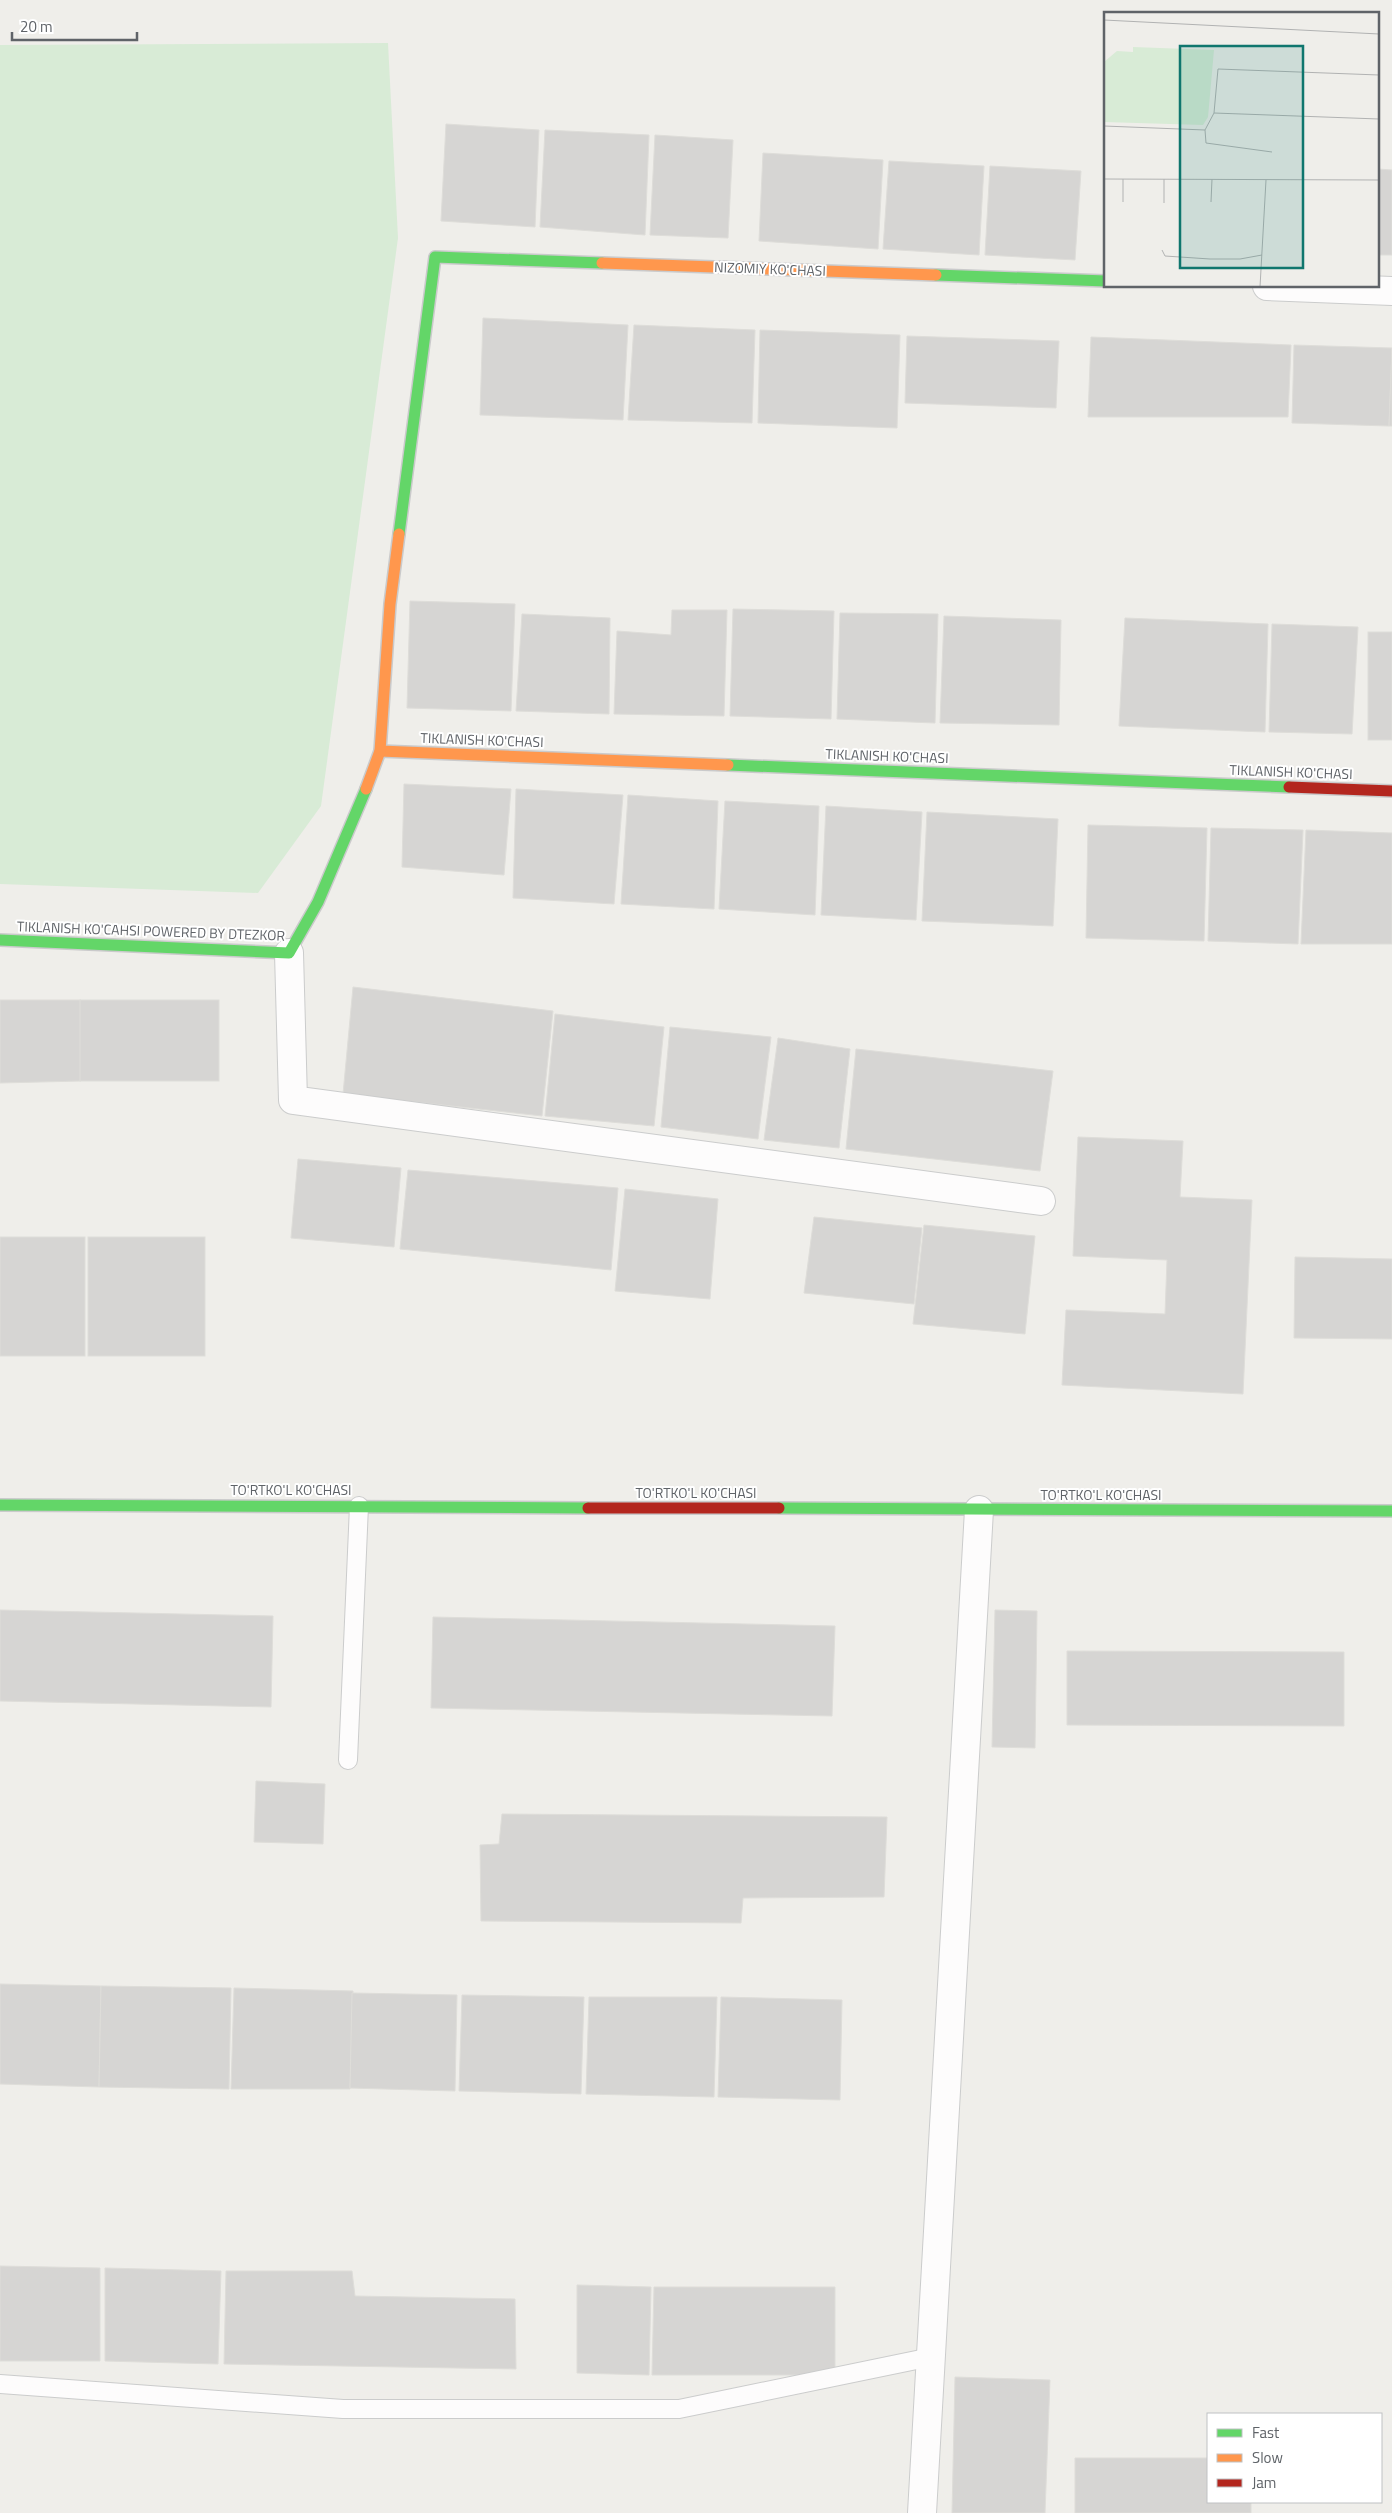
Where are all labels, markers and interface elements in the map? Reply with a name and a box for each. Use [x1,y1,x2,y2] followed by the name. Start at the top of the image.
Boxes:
[12,10,138,42] scale bar
[1104,12,1380,288] inset map
[20,15,53,38] text: 20 m
[714,256,826,281] street label: NIZOMIY KO'CHASI
[420,727,544,752] street label: TIKLANISH KO'CHASI
[825,743,949,768] street label: TIKLANISH KO'CHASI
[1229,759,1353,784] street label: TIKLANISH KO'CHASI
[17,915,285,946] street label: TIKLANISH KO'CAHSI POWERED BY DTEZKOR
[231,1479,351,1500] street label: TO'RTKO'L KO'CHASI
[636,1482,756,1503] street label: TO'RTKO'L KO'CHASI
[1041,1484,1161,1505] street label: TO'RTKO'L KO'CHASI
[1207,2413,1382,2503] legend
[1252,2421,1280,2444] text: Fast
[1252,2446,1283,2469] text: Slow
[1252,2471,1276,2494] text: Jam

